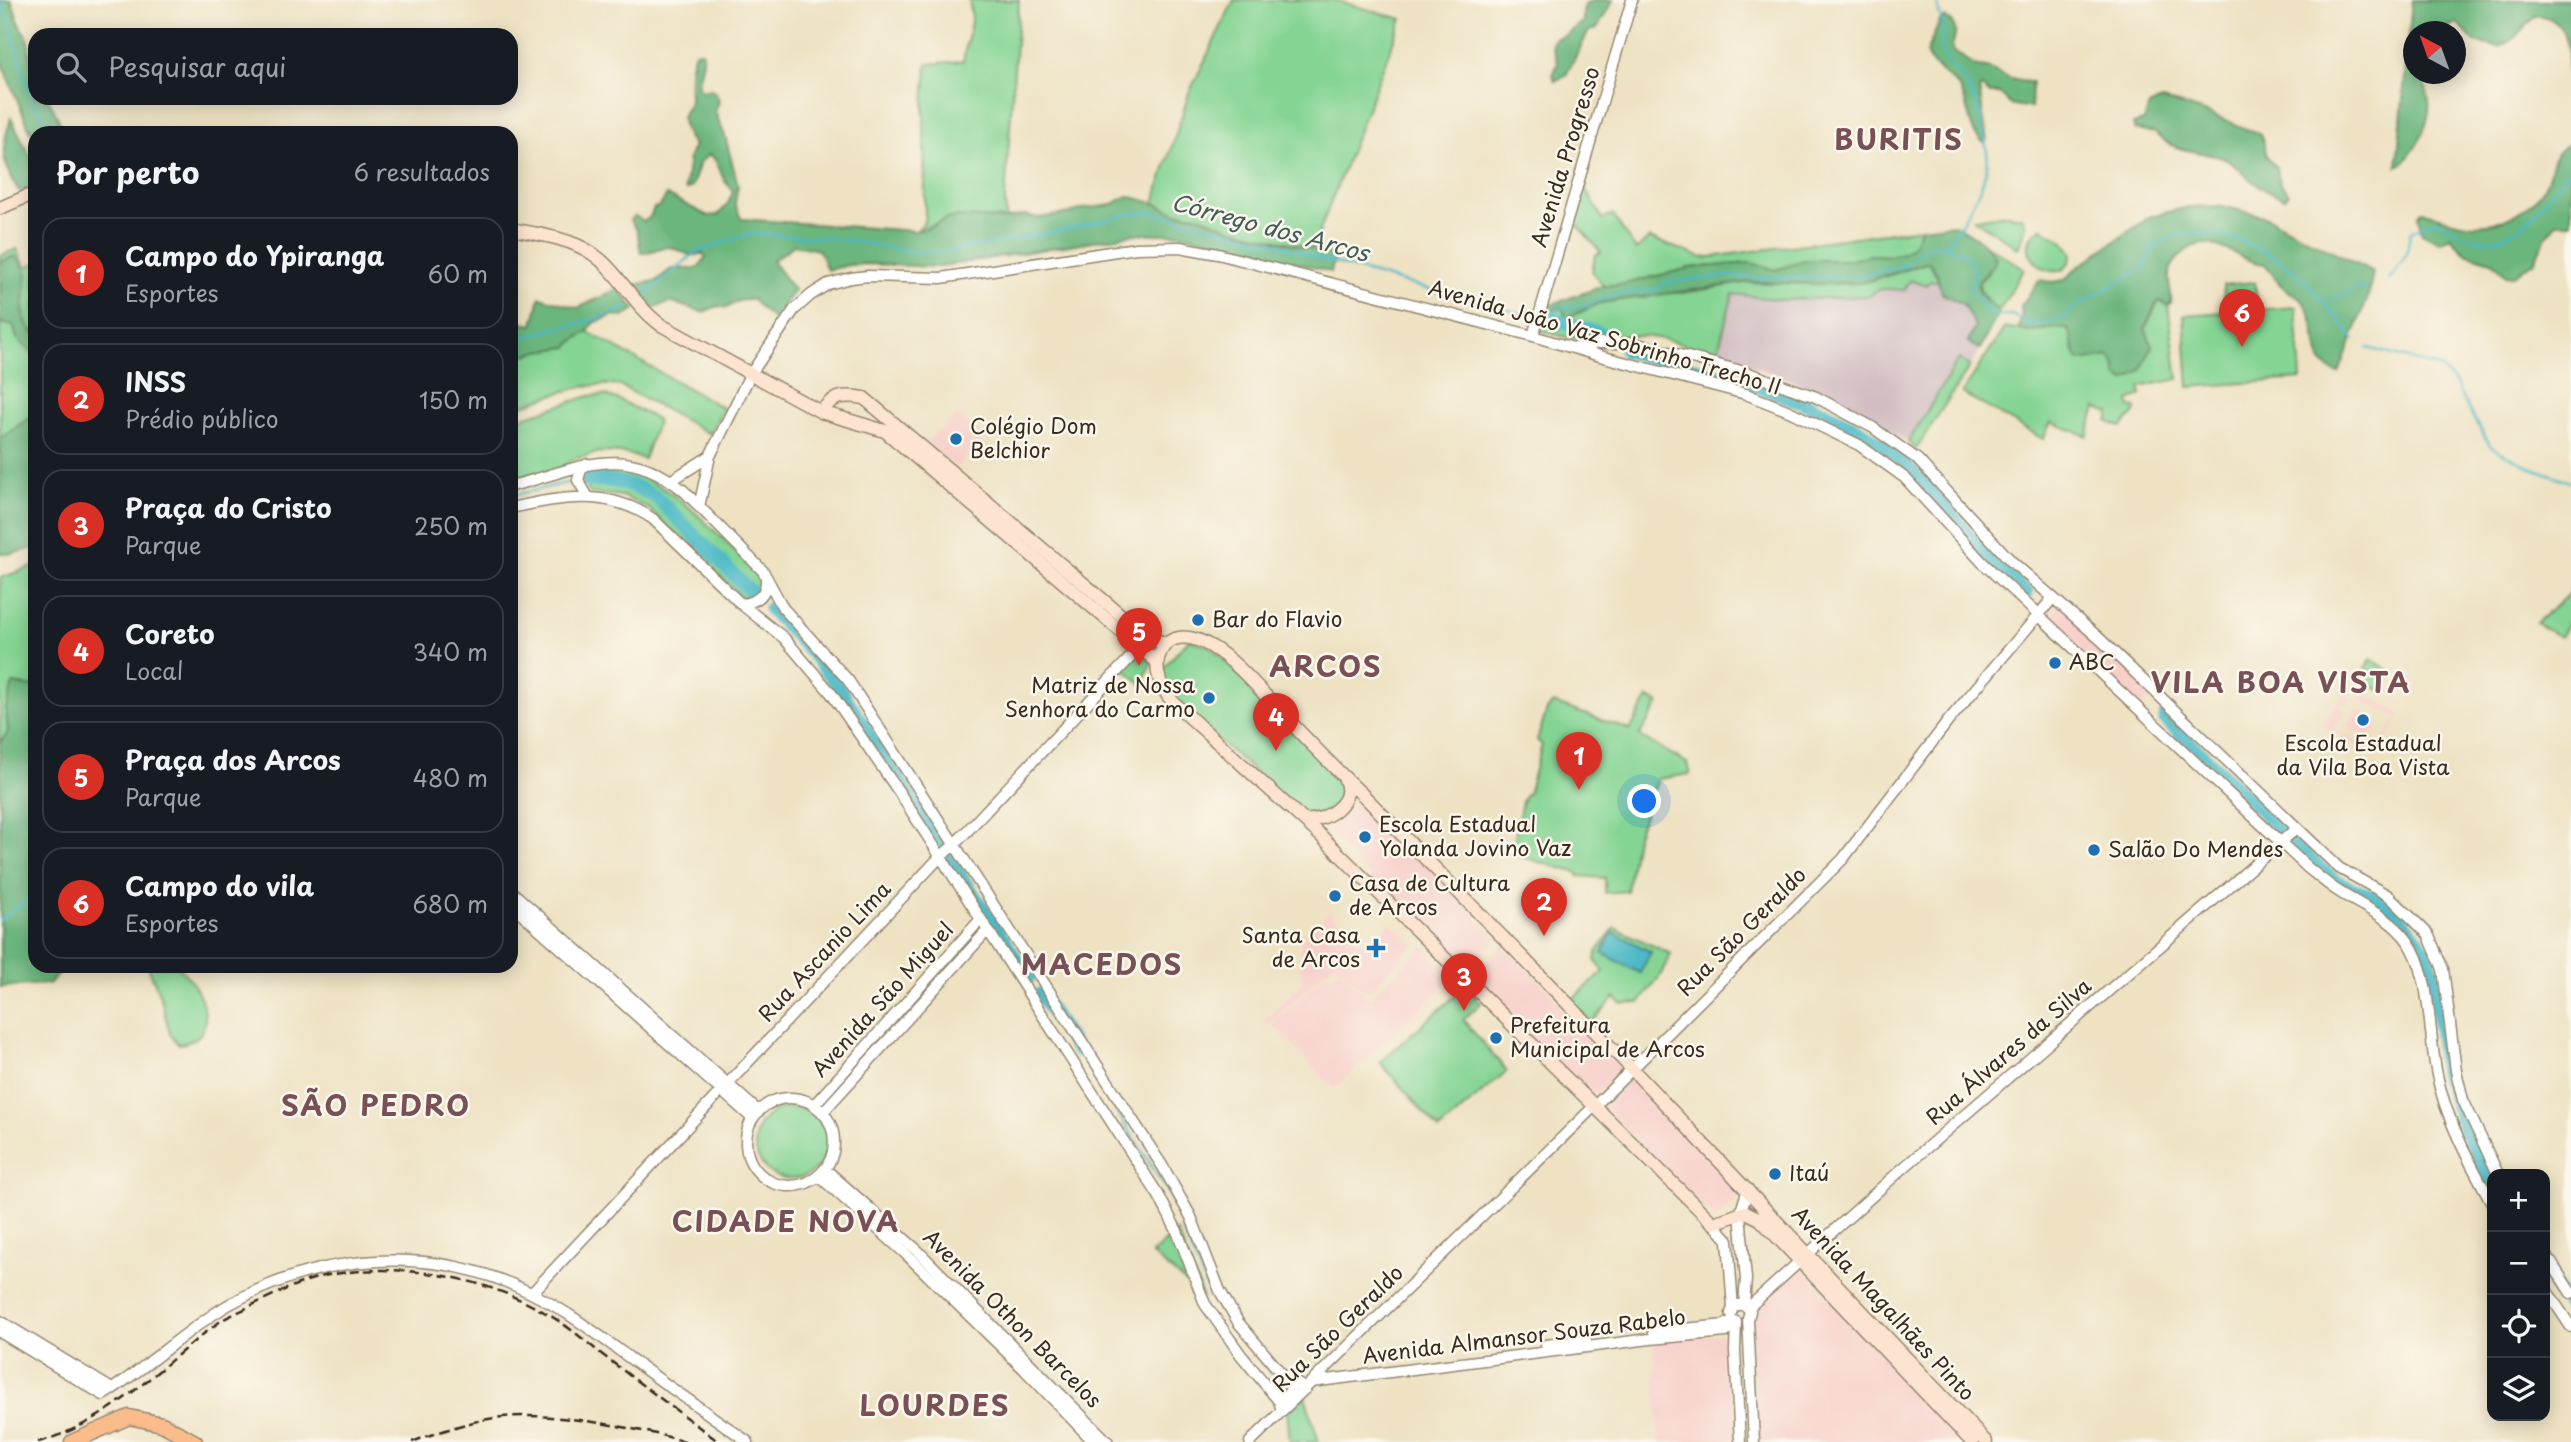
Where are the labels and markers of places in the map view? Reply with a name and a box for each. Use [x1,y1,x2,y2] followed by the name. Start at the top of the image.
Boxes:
[2219,289,2265,347] pin: 6
[970,409,1097,465] place label: Colégio Dom Belchior
[948,431,964,447] marker: Colégio Dom Belchior
[1212,602,1342,634] place label: Bar do Flavio
[1116,608,1162,666] pin: 5
[1190,612,1206,628] marker: Bar do Flavio
[2069,645,2115,677] place label: ABC
[2047,655,2063,671] marker: ABC
[1005,668,1195,724] place label: Matriz de Nossa Senhora do Carmo
[1201,690,1217,706] marker: Matriz de Nossa Senhora do Carmo
[1253,693,1299,751] pin: 4
[2355,712,2371,728] marker: Escola Estadual da Vila Boa Vista
[2276,726,2450,782] place label: Escola Estadual da Vila Boa Vista
[1556,732,1602,790] pin: 1
[1379,807,1571,863] place label: Escola Estadual Yolanda Jovino Vaz
[1357,829,1373,845] marker: Escola Estadual Yolanda Jovino Vaz
[2108,832,2283,864] place label: Salão Do Mendes
[2086,842,2102,858] marker: Salão Do Mendes
[1349,866,1510,922] place label: Casa de Cultura de Arcos
[1521,878,1567,936] pin: 2
[1327,888,1343,904] marker: Casa de Cultura de Arcos
[1241,918,1361,974] place label: Santa Casa de Arcos
[1366,938,1386,958] marker: Santa Casa de Arcos
[1441,953,1487,1011] pin: 3
[1510,1008,1705,1064] place label: Prefeitura Municipal de Arcos
[1488,1030,1504,1046] marker: Prefeitura Municipal de Arcos
[1789,1156,1829,1188] place label: Itaú
[1767,1166,1783,1182] marker: Itaú

